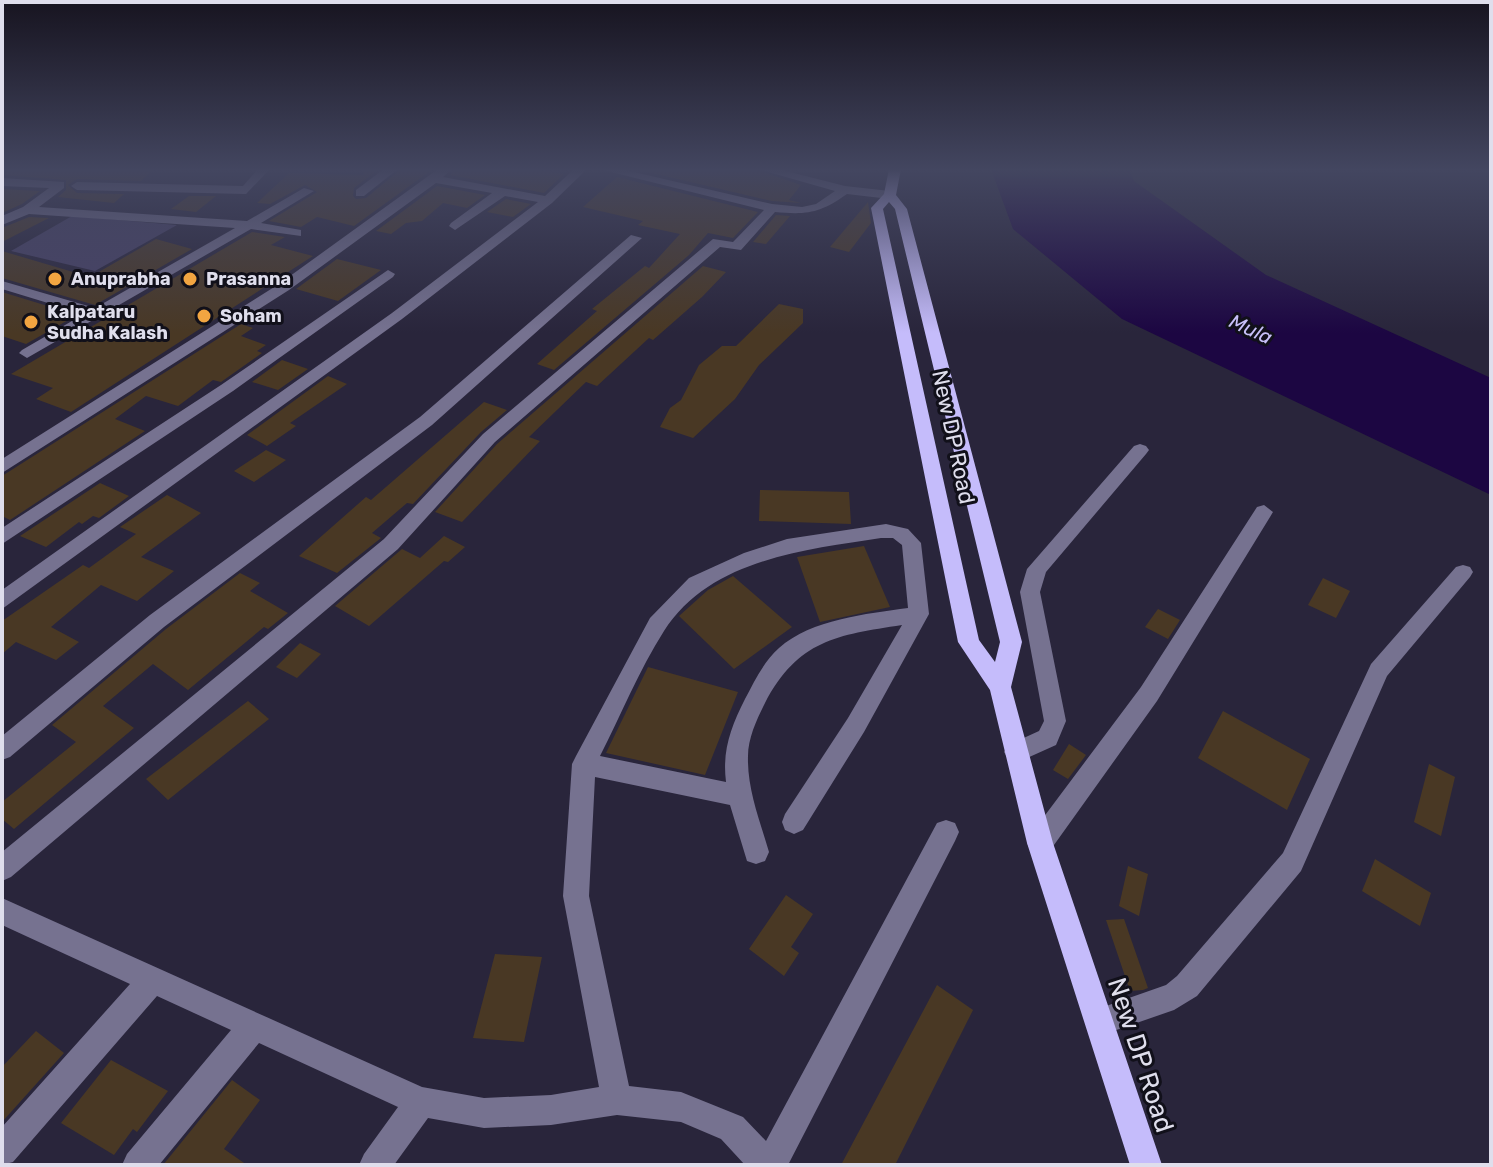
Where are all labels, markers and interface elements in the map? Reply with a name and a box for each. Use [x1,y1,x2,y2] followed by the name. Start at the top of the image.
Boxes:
[71,268,171,290] place label: Anuprabha
[206,268,291,290] place label: Prasanna
[46,270,64,288] marker: Anuprabha
[181,270,199,288] marker: Prasanna
[47,301,168,344] place label: Kalpataru Sudha Kalash
[220,305,282,327] place label: Soham
[195,307,213,325] marker: Soham
[1226,309,1277,349] water label: Mula
[22,313,40,331] marker: Kalpataru Sudha Kalash
[926,368,981,507] street label: New DP Road
[1101,974,1180,1136] street label: New DP Road

